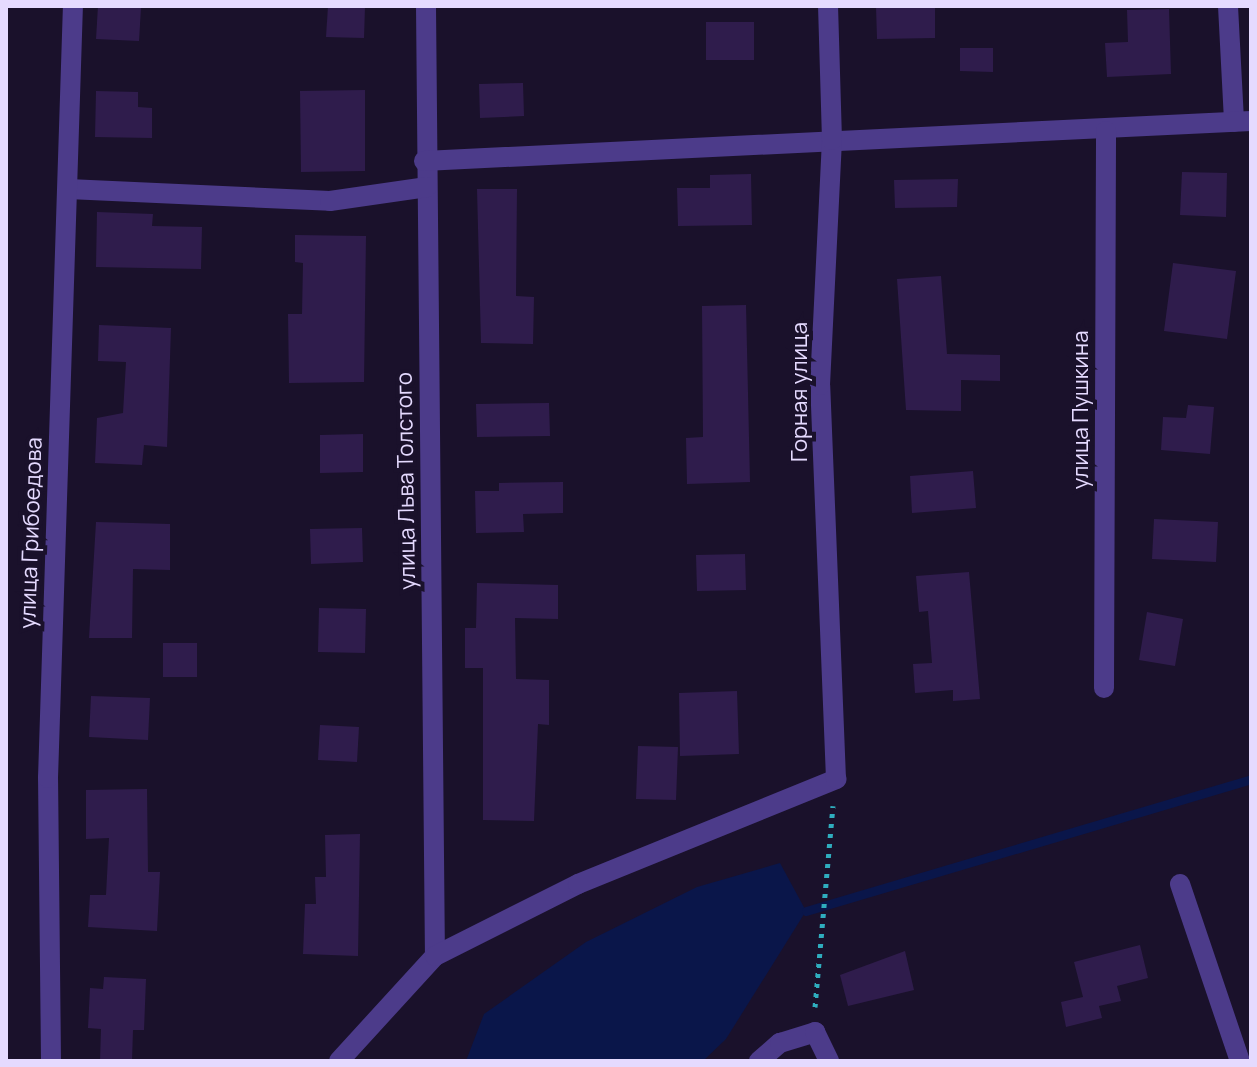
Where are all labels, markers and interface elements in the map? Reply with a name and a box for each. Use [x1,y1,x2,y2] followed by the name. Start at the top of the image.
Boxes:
[787,322,813,462] street label: Горная улица
[1068,331,1094,489] street label: улица Пушкина
[391,372,421,590] street label: улица Льва Толстого
[14,437,48,629] street label: улица Грибоедова

